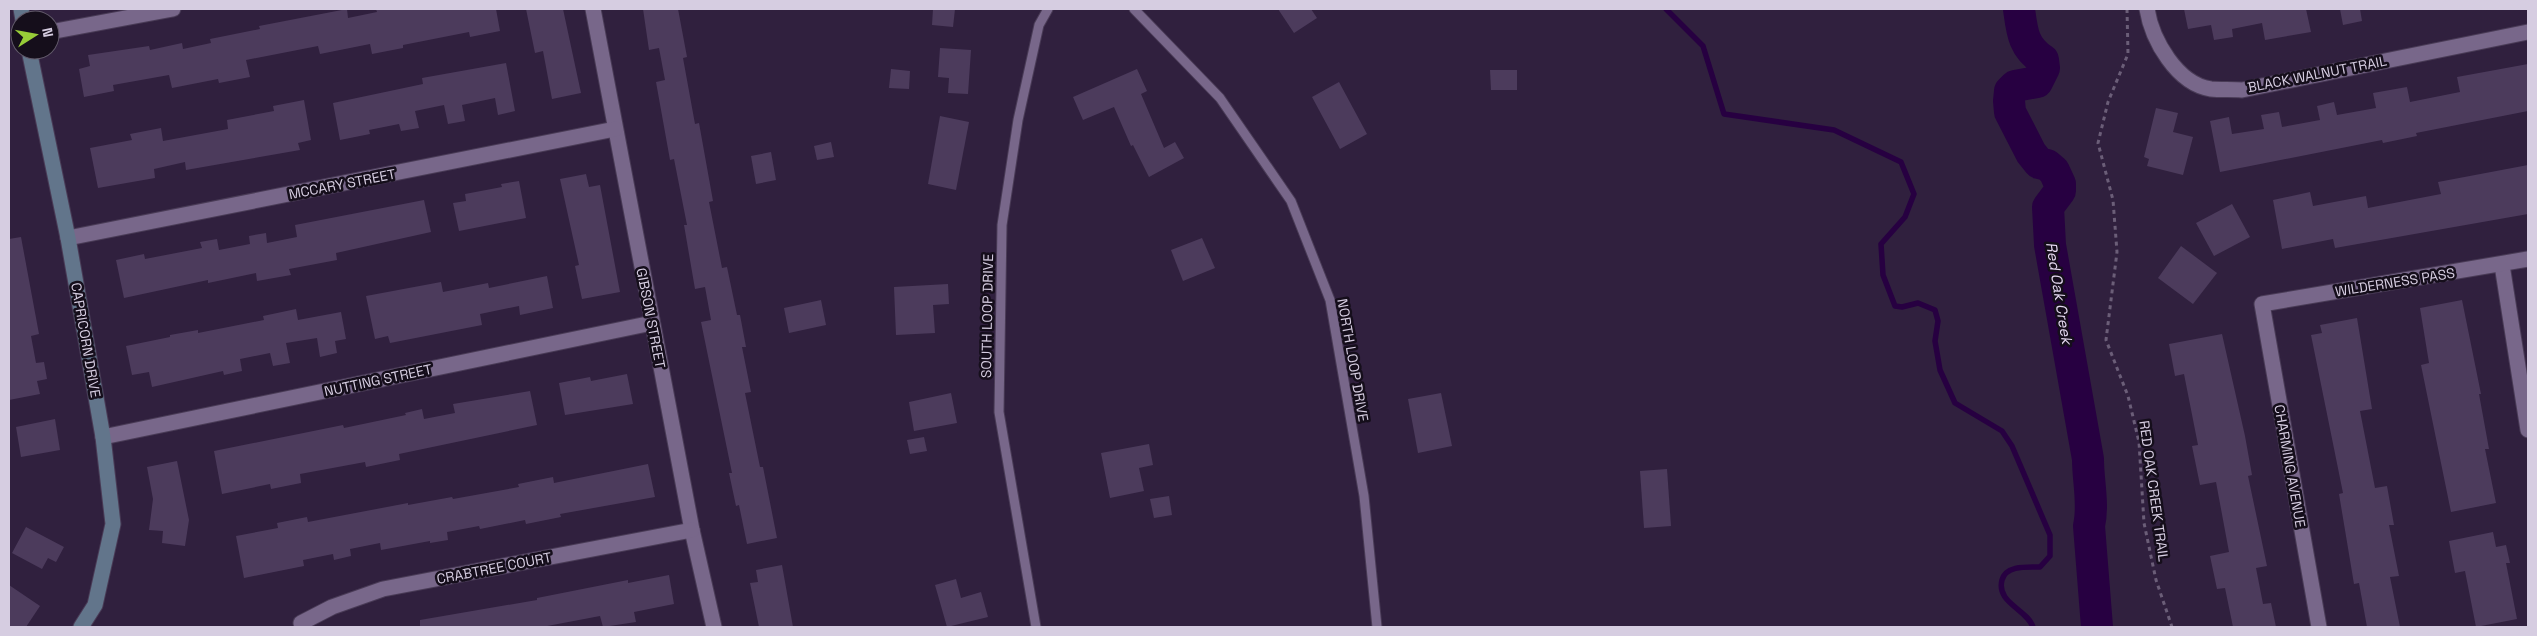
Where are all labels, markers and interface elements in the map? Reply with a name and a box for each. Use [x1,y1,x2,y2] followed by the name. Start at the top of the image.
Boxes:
[10,10,60,60] north arrow
[38,26,57,39] text: N
[2246,52,2389,96] street label: BLACK WALNUT TRAIL
[287,165,397,203] street label: MCCARY STREET
[2042,240,2077,347] water label: Red Oak Creek
[977,253,997,378] street label: SOUTH LOOP DRIVE
[2334,264,2456,300] street label: WILDERNESS PASS
[632,266,670,370] street label: GIBSON STREET
[67,281,105,399] street label: CAPRICORN DRIVE
[1333,297,1373,423] street label: NORTH LOOP DRIVE
[322,360,434,400] street label: NUTTING STREET
[2270,403,2310,529] street label: CHARMING AVENUE
[2135,419,2173,563] street label: RED OAK CREEK TRAIL
[435,548,553,588] street label: CRABTREE COURT

